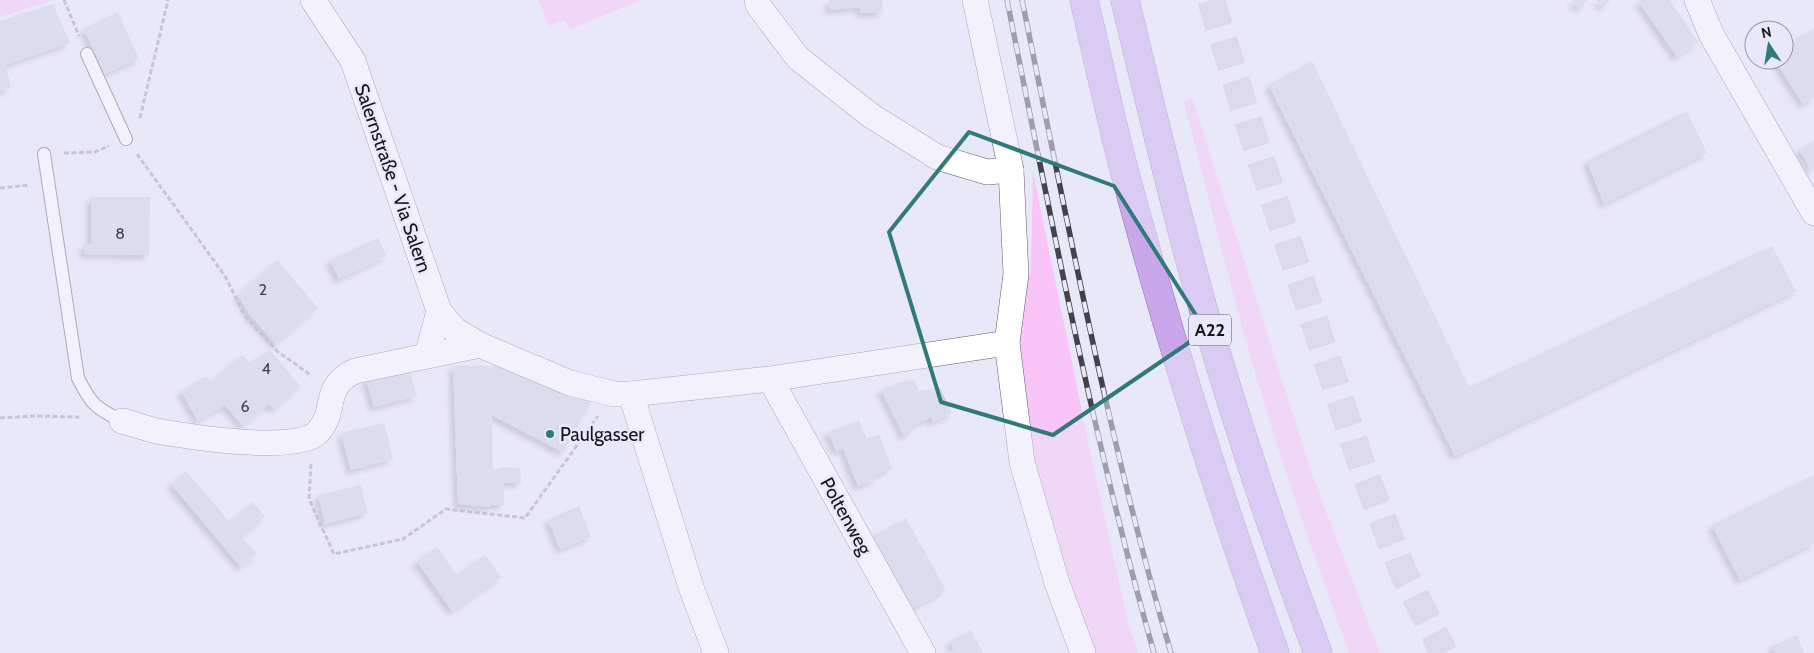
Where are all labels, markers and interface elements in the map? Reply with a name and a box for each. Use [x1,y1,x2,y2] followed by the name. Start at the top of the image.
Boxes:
[1744,20,1794,70] north arrow
[1760,22,1773,42] text: N
[350,81,436,275] street label: Salernstraße - Via Salern
[115,224,125,243] house number: 8
[259,280,267,299] house number: 2
[1189,314,1231,346] road number: A22
[261,359,271,378] house number: 4
[240,397,250,416] house number: 6
[560,423,644,446] place label: Paulgasser
[544,428,556,440] marker: Paulgasser
[815,473,877,559] street label: Poltenweg

